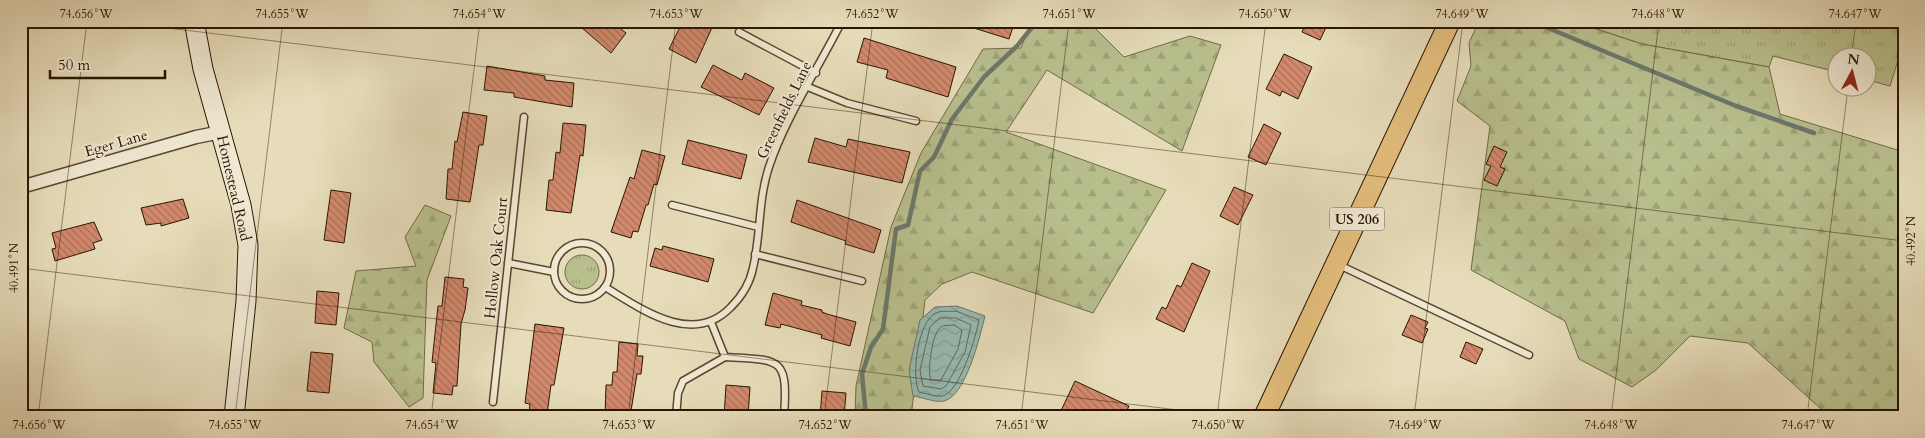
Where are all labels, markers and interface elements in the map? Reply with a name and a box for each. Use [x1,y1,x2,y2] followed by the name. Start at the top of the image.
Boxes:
[59,6,113,22] text: 74.656°W
[255,6,309,22] text: 74.655°W
[452,6,506,22] text: 74.654°W
[649,6,703,22] text: 74.653°W
[845,6,899,22] text: 74.652°W
[1042,6,1096,22] text: 74.651°W
[1238,6,1292,22] text: 74.650°W
[1435,6,1489,22] text: 74.649°W
[1631,6,1685,22] text: 74.648°W
[1828,6,1882,22] text: 74.647°W
[50,48,165,80] scale bar
[1828,48,1878,98] north arrow
[1846,49,1861,70] text: N
[58,55,90,75] text: 50 m
[752,58,816,162] street label: Greenfields Lane
[82,124,150,162] street label: Eger Lane
[212,133,256,243] street label: Homestead Road
[480,196,512,320] street label: Hollow Oak Court
[1330,208,1384,230] road number: US 206
[1903,215,1919,266] text: 40.492°N
[6,242,22,293] text: 40.491°N
[12,417,66,433] text: 74.656°W
[208,417,262,433] text: 74.655°W
[405,417,459,433] text: 74.654°W
[602,417,656,433] text: 74.653°W
[798,417,852,433] text: 74.652°W
[995,417,1049,433] text: 74.651°W
[1191,417,1245,433] text: 74.650°W
[1388,417,1442,433] text: 74.649°W
[1584,417,1638,433] text: 74.648°W
[1781,417,1835,433] text: 74.647°W

